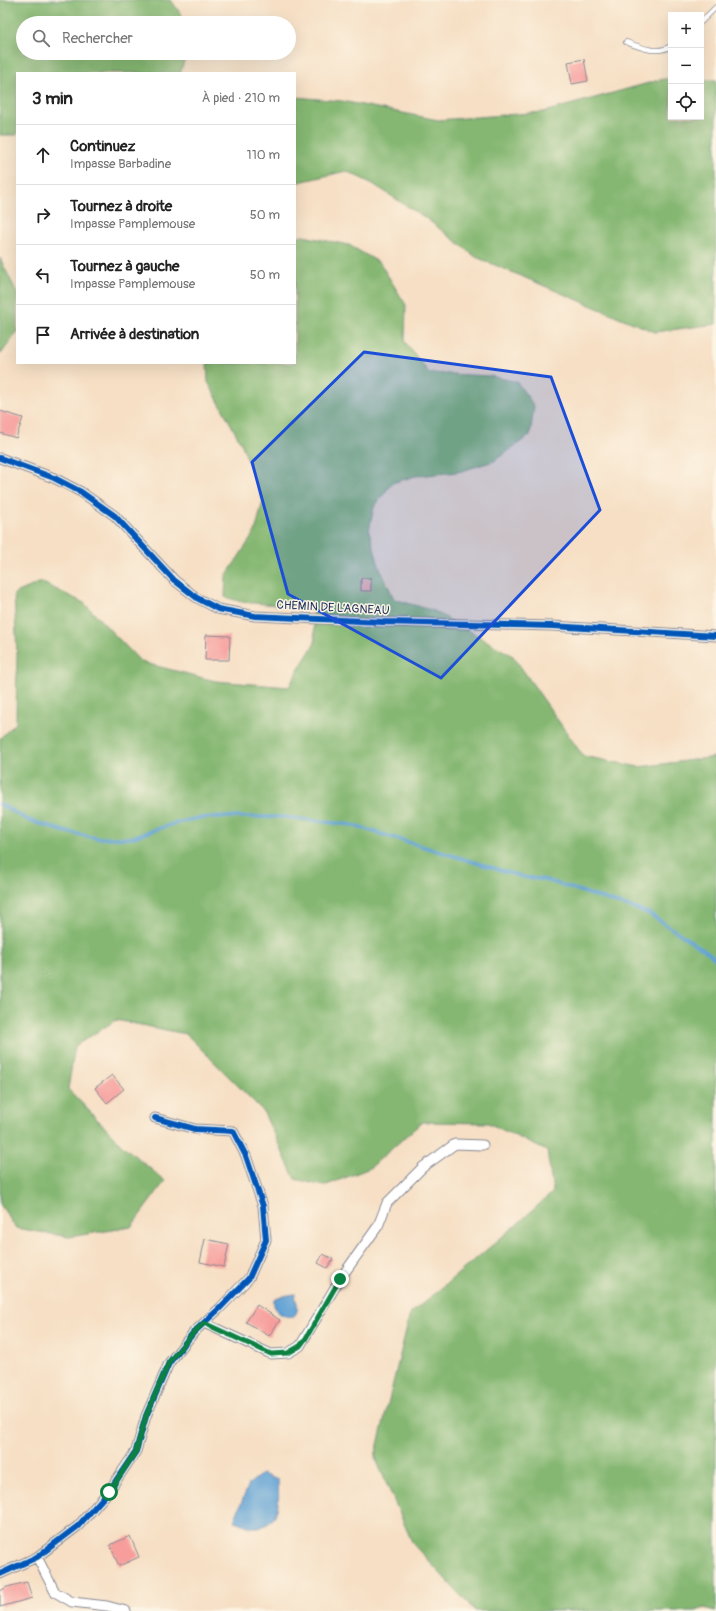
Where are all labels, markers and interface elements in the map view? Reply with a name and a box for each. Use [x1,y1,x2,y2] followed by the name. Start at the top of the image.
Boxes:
[668,12,704,120] map controls
[668,12,704,48] button: +
[16,16,296,60] search box
[30,27,52,49] icon: search
[62,29,133,48] text: Rechercher
[668,48,704,84] button: −
[668,84,704,120] button: locate
[32,88,73,109] text: 3 min
[202,90,280,106] text: À pied · 210 m
[70,137,135,156] text: Continuez
[32,144,54,166] icon: ahead
[247,147,280,163] text: 110 m
[70,156,171,172] text: Impasse Barbadine
[70,197,172,216] text: Tournez à droite
[32,204,54,226] icon: right
[250,207,280,223] text: 50 m
[70,216,195,232] text: Impasse Pamplemouse
[70,257,180,276] text: Tournez à gauche
[32,264,54,286] icon: left
[250,267,280,283] text: 50 m
[70,276,195,292] text: Impasse Pamplemouse
[32,324,54,346] icon: arrive
[70,325,199,344] text: Arrivée à destination
[276,598,390,618] street label: CHEMIN DE L’AGNEAU
[331,1270,349,1288] route end
[100,1483,118,1501] route start

